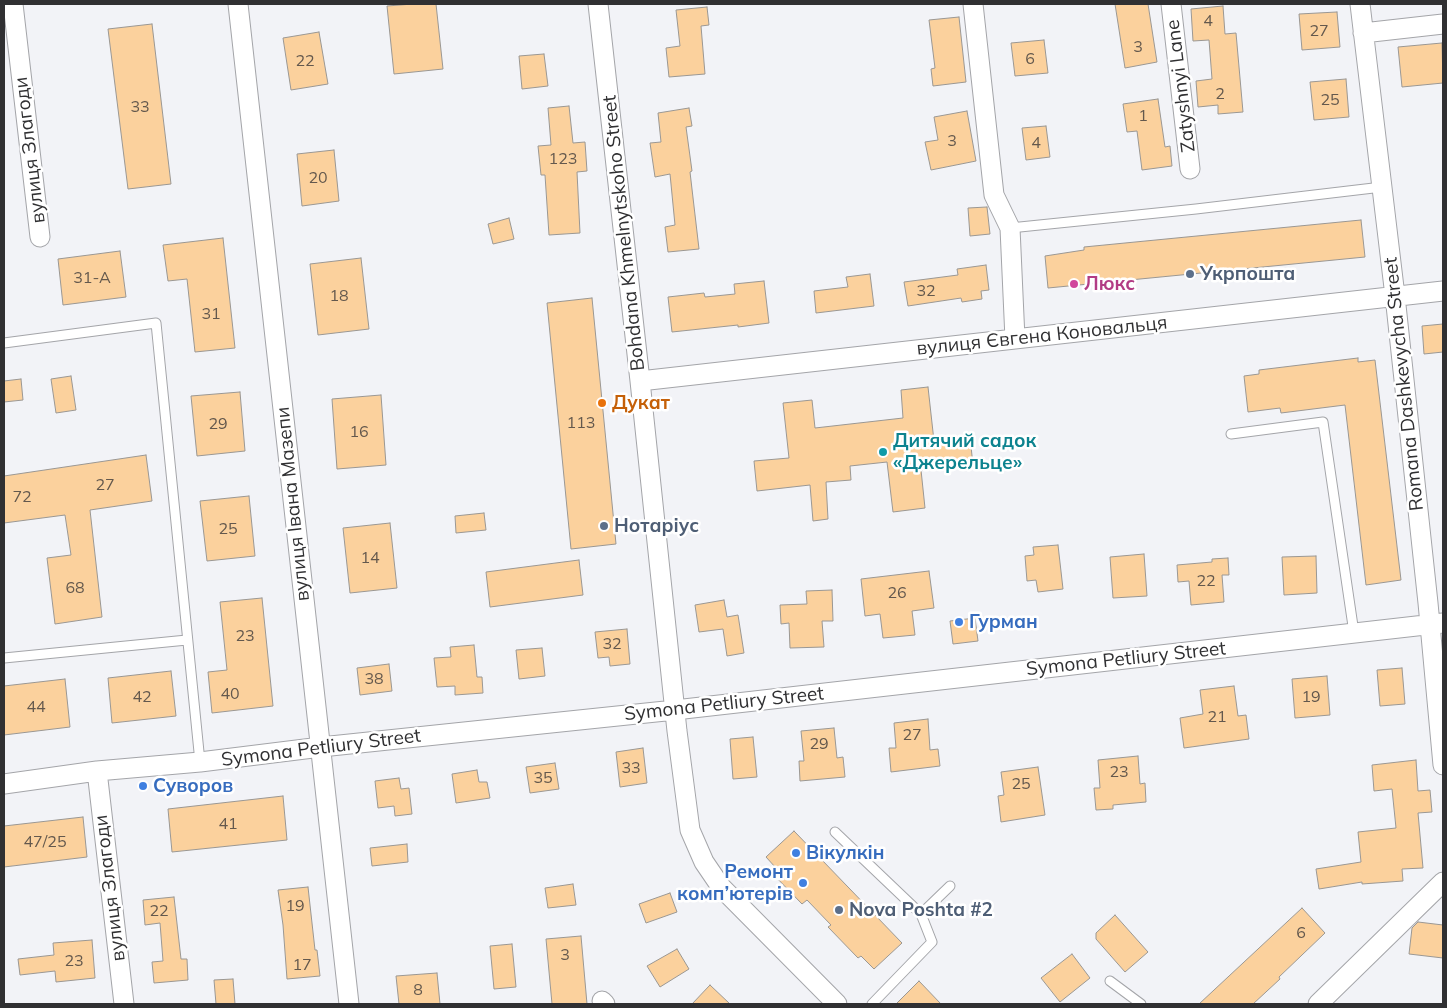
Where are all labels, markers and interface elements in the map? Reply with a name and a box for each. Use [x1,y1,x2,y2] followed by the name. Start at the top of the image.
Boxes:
[1203,11,1213,31] house number: 4
[1162,18,1200,154] street label: Zatyshnyi Lane
[1309,21,1329,41] house number: 27
[1133,37,1143,57] house number: 3
[1025,49,1035,69] house number: 6
[295,51,315,71] house number: 22
[10,76,50,224] street label: вулиця Злагоди
[1215,84,1225,104] house number: 2
[1320,90,1340,110] house number: 25
[598,94,650,372] street label: Bohdana Khmelnytskoho Street
[130,97,150,117] house number: 33
[1138,106,1148,126] house number: 1
[947,131,957,151] house number: 3
[1031,133,1041,153] house number: 4
[549,149,577,169] house number: 123
[308,168,328,188] house number: 20
[1379,256,1429,512] street label: Romana Dashkevycha Street
[1200,263,1295,285] place label: Укрпошта
[73,268,111,288] house number: 31-А
[1184,268,1196,280] marker: Укрпошта
[1084,273,1135,295] place label: Люкс
[1068,278,1080,290] marker: Люкс
[916,281,936,301] house number: 32
[329,286,349,306] house number: 18
[201,304,221,324] house number: 31
[916,311,1168,361] street label: вулиця Євгена Коновальця
[612,392,670,414] place label: Дукат
[596,397,608,409] marker: Дукат
[271,406,315,602] street label: вулиця Івана Мазепи
[567,413,595,433] house number: 113
[208,414,228,434] house number: 29
[349,422,369,442] house number: 16
[893,430,1036,474] place label: Дитячий садок «Джерельце»
[877,446,889,458] marker: Дитячий садок «Джерельце»
[95,475,115,495] house number: 27
[12,487,32,507] house number: 72
[614,515,699,537] place label: Нотаріус
[218,519,238,539] house number: 25
[598,520,610,532] marker: Нотаріус
[360,548,380,568] house number: 14
[1196,571,1216,591] house number: 22
[65,578,85,598] house number: 68
[887,583,907,603] house number: 26
[969,611,1038,633] place label: Гурман
[953,616,965,628] marker: Гурман
[235,626,255,646] house number: 23
[602,634,622,654] house number: 32
[1025,637,1227,681] street label: Symona Petliury Street
[364,669,384,689] house number: 38
[623,682,825,726] street label: Symona Petliury Street
[220,684,240,704] house number: 40
[132,687,152,707] house number: 42
[1301,687,1321,707] house number: 19
[26,697,46,717] house number: 44
[1207,707,1227,727] house number: 21
[220,724,422,772] street label: Symona Petliury Street
[902,725,922,745] house number: 27
[809,734,829,754] house number: 29
[621,758,641,778] house number: 33
[1109,762,1129,782] house number: 23
[533,768,553,788] house number: 35
[1011,774,1031,794] house number: 25
[153,775,233,797] place label: Суворов
[137,780,149,792] marker: Суворов
[90,814,130,962] street label: вулиця Злагоди
[218,814,238,834] house number: 41
[24,832,66,852] house number: 47/25
[806,842,885,864] place label: Вікулкін
[790,847,802,859] marker: Вікулкін
[677,861,793,905] place label: Ремонт комп’ютерів
[797,877,809,889] marker: Ремонт комп’ютерів
[285,896,305,916] house number: 19
[849,899,993,921] place label: Nova Poshta #2
[149,901,169,921] house number: 22
[833,904,845,916] marker: Nova Poshta #2
[1296,923,1306,943] house number: 6
[560,945,570,965] house number: 3
[64,951,84,971] house number: 23
[292,955,312,975] house number: 17
[413,980,423,1000] house number: 8

